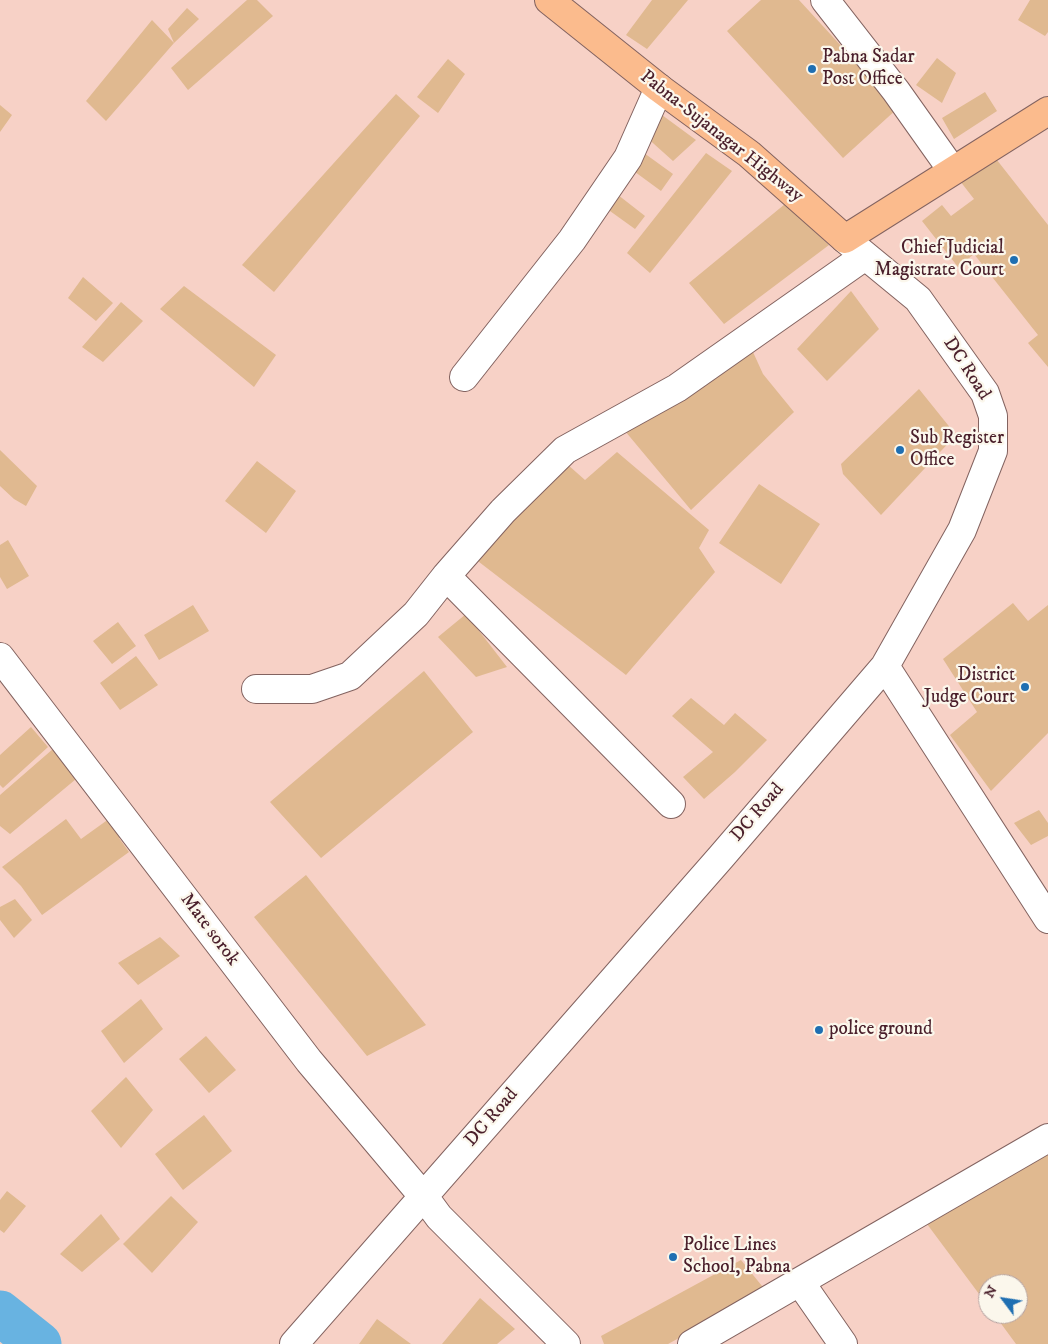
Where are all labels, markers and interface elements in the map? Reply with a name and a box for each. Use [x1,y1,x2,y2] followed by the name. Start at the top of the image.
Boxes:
[822,47,915,91] place label: Pabna Sadar Post Office
[806,63,818,75] marker: Pabna Sadar Post Office
[635,66,807,208] street label: Pabna-Sujanagar Highway
[875,238,1004,282] place label: Chief Judicial Magistrate Court
[1008,254,1020,266] marker: Chief Judicial Magistrate Court
[937,333,995,405] street label: DC Road
[910,428,1004,472] place label: Sub Register Office
[894,444,906,456] marker: Sub Register Office
[924,665,1015,709] place label: District Judge Court
[1019,681,1031,693] marker: District Judge Court
[726,779,790,847] street label: DC Road
[174,889,244,971] street label: Mate sorok
[829,1019,933,1041] place label: police ground
[813,1024,825,1036] marker: police ground
[460,1084,524,1152] street label: DC Road
[683,1235,790,1279] place label: Police Lines School, Pabna
[667,1251,679,1263] marker: Police Lines School, Pabna
[978,1274,1028,1324] north arrow
[980,1282,1002,1301] text: N

